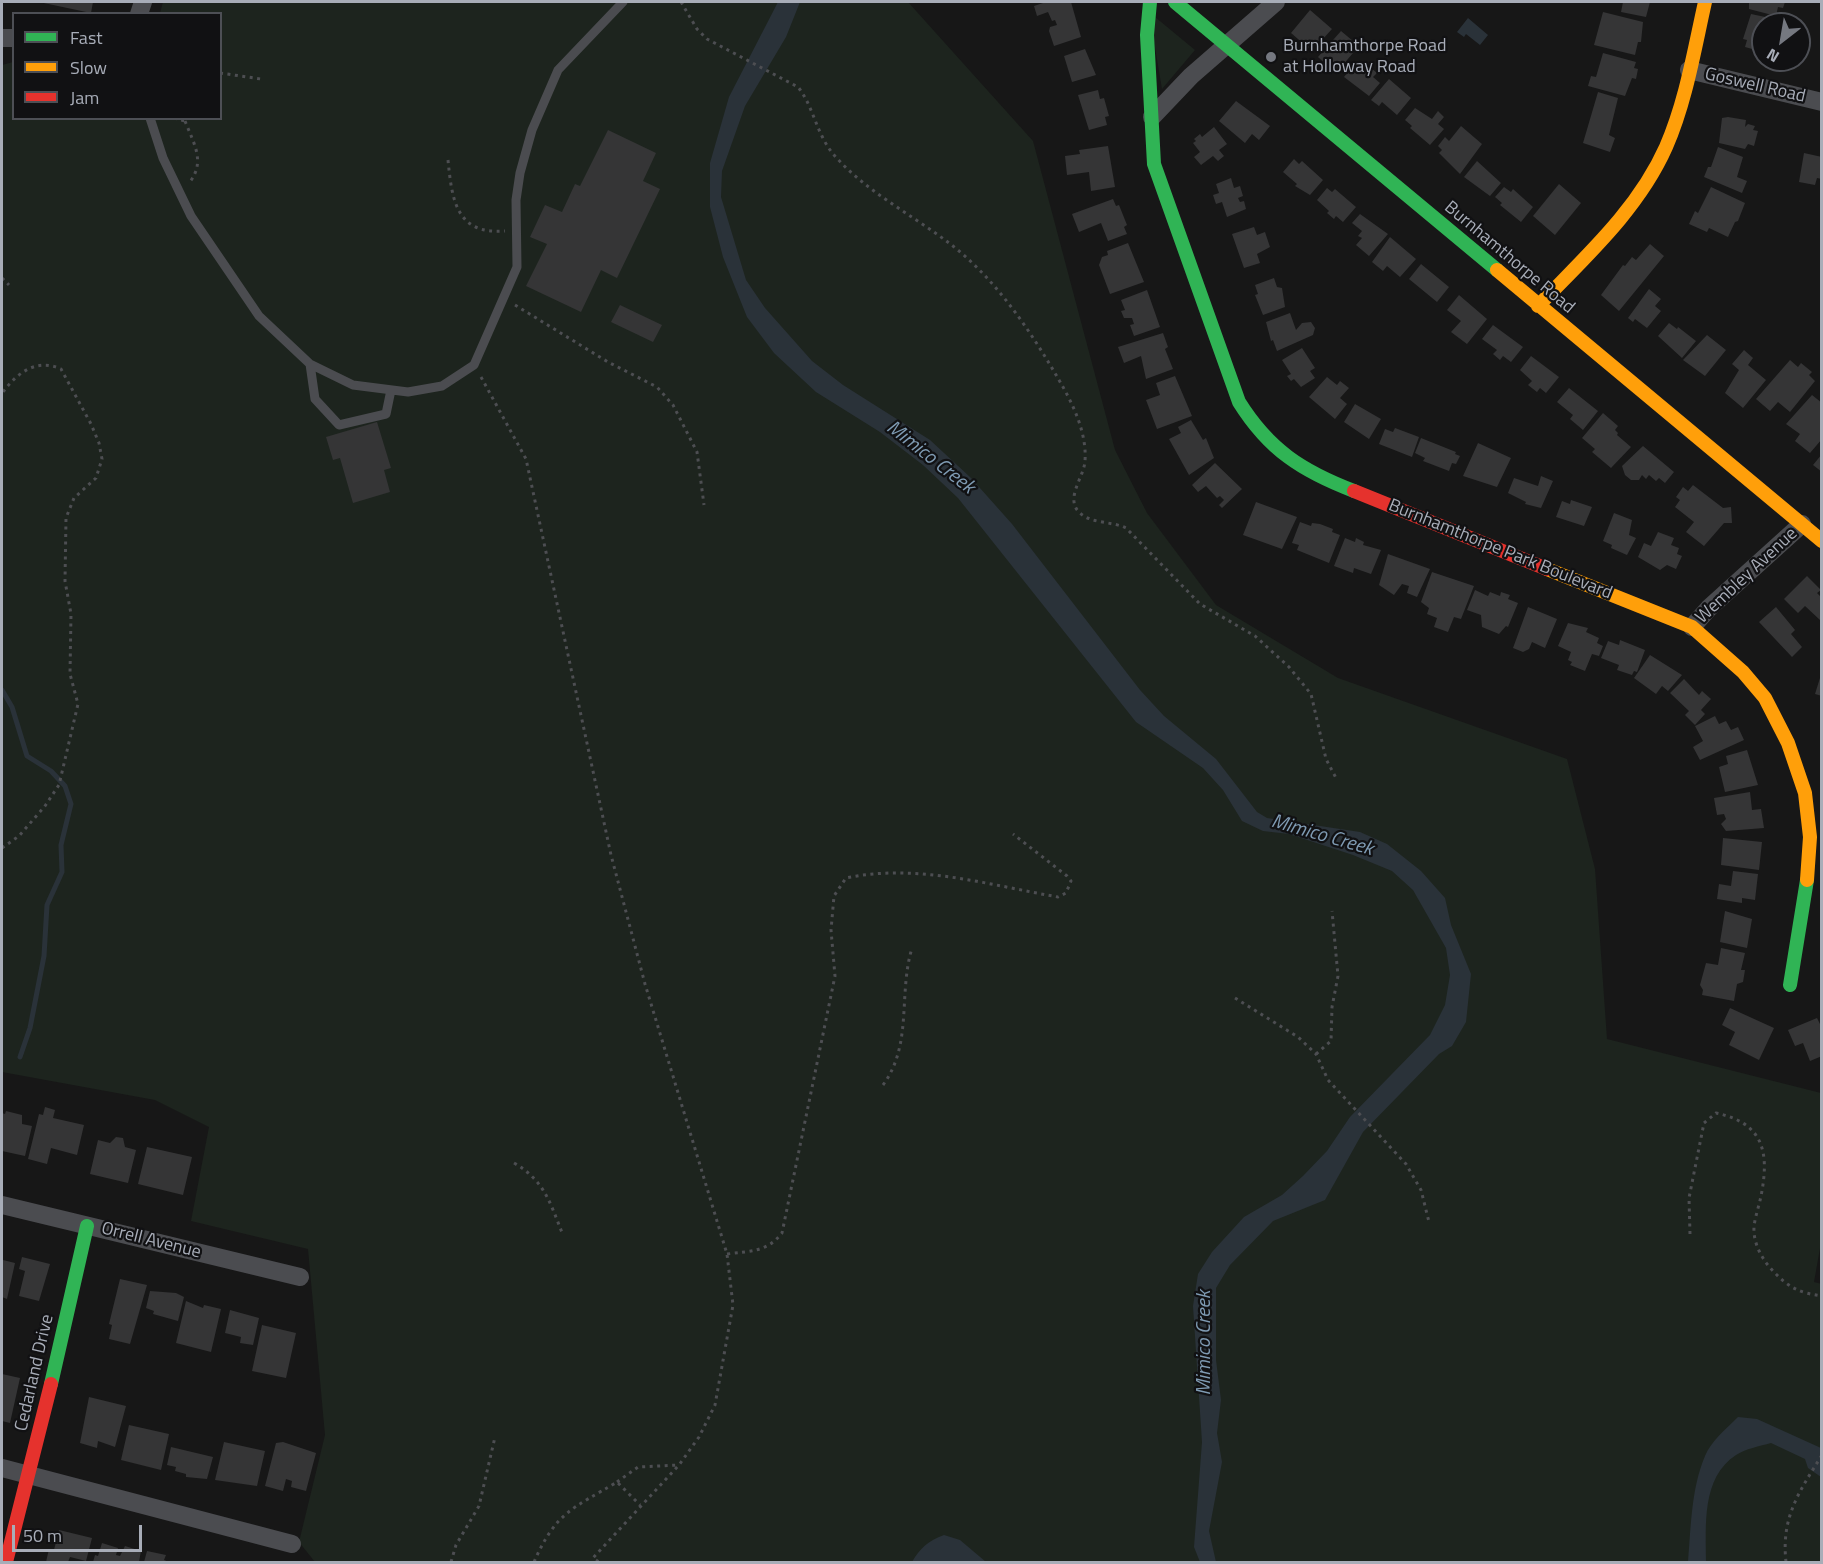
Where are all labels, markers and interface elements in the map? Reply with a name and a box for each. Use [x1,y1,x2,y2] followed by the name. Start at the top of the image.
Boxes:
[12,12,222,120] legend
[1751,12,1811,72] north arrow
[70,24,103,51] text: Fast
[1283,36,1446,78] place label: Burnhamthorpe Road at Holloway Road
[1762,43,1784,69] text: N
[1264,50,1278,64] marker: Burnhamthorpe Road at Holloway Road
[70,54,107,81] text: Slow
[1702,64,1808,108] street label: Goswell Road
[70,84,99,111] text: Jam
[1439,197,1579,319] street label: Burnhamthorpe Road
[881,416,979,500] water label: Mimico Creek
[1385,495,1615,605] street label: Burnhamthorpe Park Boulevard
[1692,523,1802,629] street label: Wembley Avenue
[1268,810,1376,862] water label: Mimico Creek
[99,1218,203,1264] street label: Orrell Avenue
[1193,1290,1217,1396] water label: Mimico Creek
[11,1313,59,1433] street label: Cedarland Drive
[15,1513,146,1551] scale bar
[23,1522,62,1549] text: 50 m

